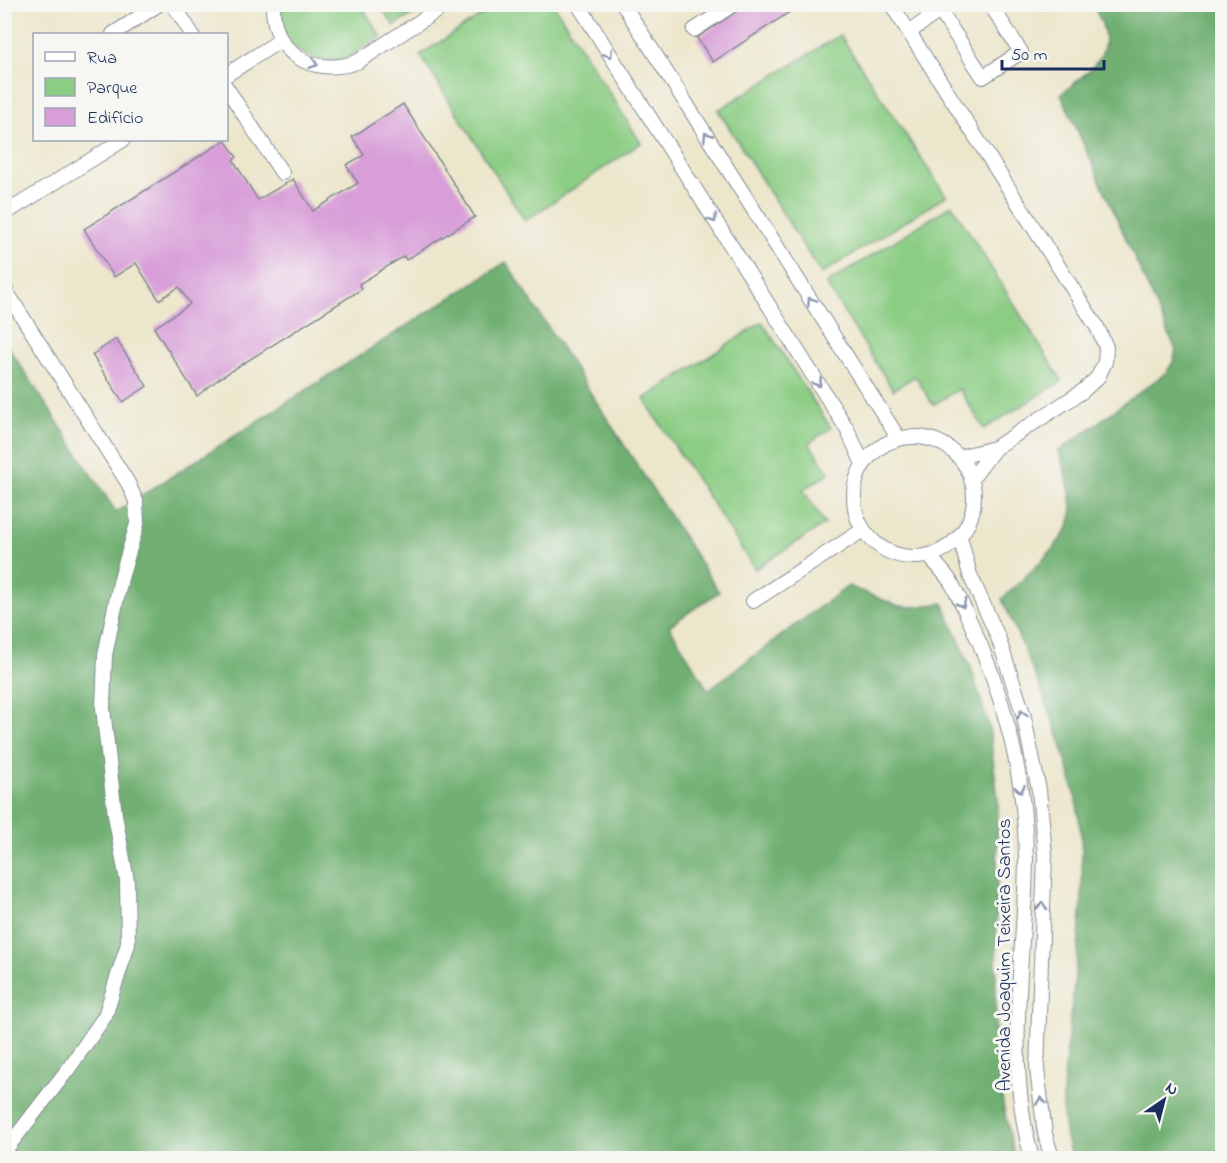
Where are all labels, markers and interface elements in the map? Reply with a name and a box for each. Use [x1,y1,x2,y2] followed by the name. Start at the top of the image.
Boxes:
[33,33,228,141] legend
[1002,33,1104,71] scale bar
[1011,43,1048,69] text: 50 m
[87,46,117,72] text: Rua
[602,47,613,58] one-way arrow
[309,57,319,70] one-way arrow
[87,76,138,102] text: Parque
[87,106,143,132] text: Edifício
[702,132,714,142] one-way arrow
[706,212,717,223] one-way arrow
[807,297,819,307] one-way arrow
[810,377,822,387] one-way arrow
[954,598,966,609] one-way arrow
[1017,709,1030,719] one-way arrow
[1014,785,1026,794] one-way arrow
[991,818,1020,1092] street label: Avenida Joaquim Teixeira Santos
[1035,902,1048,911] one-way arrow
[1134,1070,1194,1130] north arrow
[1160,1076,1183,1102] text: N
[1035,1097,1048,1106] one-way arrow

